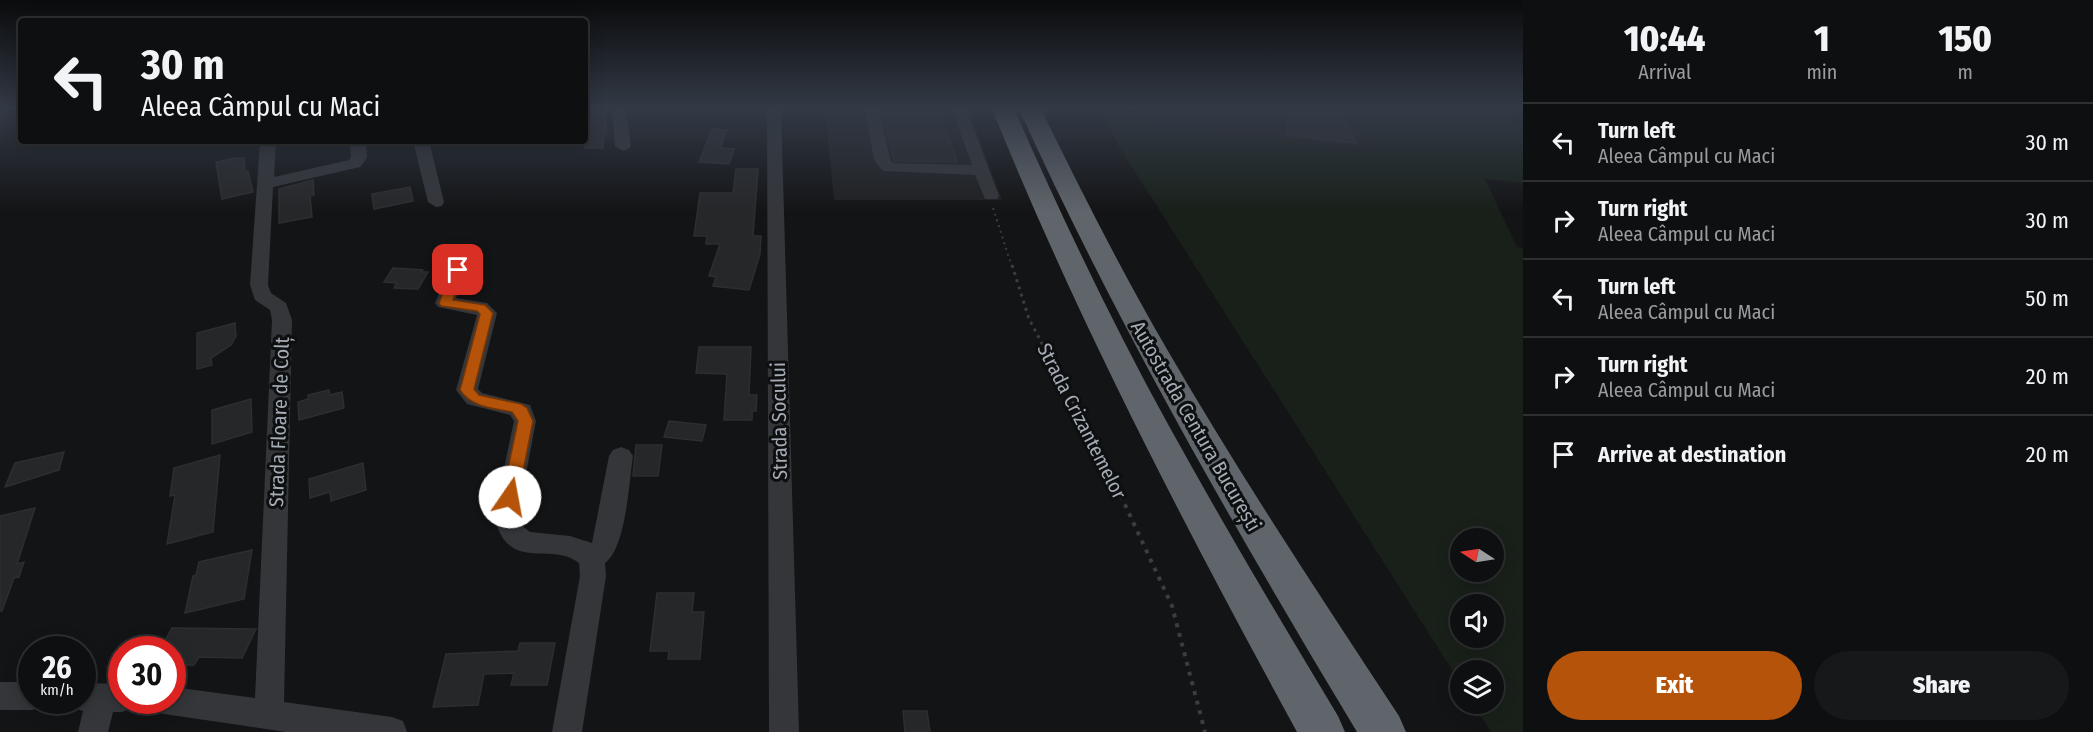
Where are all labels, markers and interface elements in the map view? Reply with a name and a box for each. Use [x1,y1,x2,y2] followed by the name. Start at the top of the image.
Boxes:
[1624,17,1705,61] text: 10:44
[1814,17,1830,61] text: 1
[1938,17,1992,61] text: 150
[141,40,225,90] text: 30 m
[42,42,120,120] icon: left
[1638,60,1691,84] text: Arrival
[1806,60,1837,84] text: min
[1957,60,1973,84] text: m
[141,91,380,123] text: Aleea Câmpul cu Maci
[1598,117,1676,144] text: Turn left
[1547,126,1580,159] icon: left
[2026,129,2069,156] text: 30 m
[1598,144,1775,168] text: Aleea Câmpul cu Maci
[1598,195,1687,222] text: Turn right
[1547,204,1580,237] icon: right
[2026,207,2069,234] text: 30 m
[1598,222,1775,246] text: Aleea Câmpul cu Maci
[432,244,483,295] pin
[441,253,474,286] icon: arrive
[1598,273,1676,300] text: Turn left
[1547,282,1580,315] icon: left
[2025,285,2069,312] text: 50 m
[1598,300,1775,324] text: Aleea Câmpul cu Maci
[1125,317,1266,536] street label: Autostrada Centura București
[264,336,295,507] street label: Strada Floare de Colț
[1032,339,1132,503] street label: Strada Crizantemelor
[1598,351,1687,378] text: Turn right
[1547,360,1580,393] icon: right
[766,362,792,480] street label: Strada Socului
[2026,363,2069,390] text: 20 m
[1598,378,1775,402] text: Aleea Câmpul cu Maci
[1547,438,1580,471] icon: arrive
[1598,441,1786,468] text: Arrive at destination
[2026,441,2069,468] text: 20 m
[478,465,542,529] position arrow
[1450,528,1504,582] north arrow
[1450,528,1504,714] map controls
[1450,594,1504,648] button: sound
[108,636,186,714] speed limit sign: 30
[42,650,72,686] text: 26
[1547,651,1802,720] button: Exit
[1814,651,2069,720] button: Share
[1450,660,1504,714] button: layers
[40,681,74,699] text: km/h

